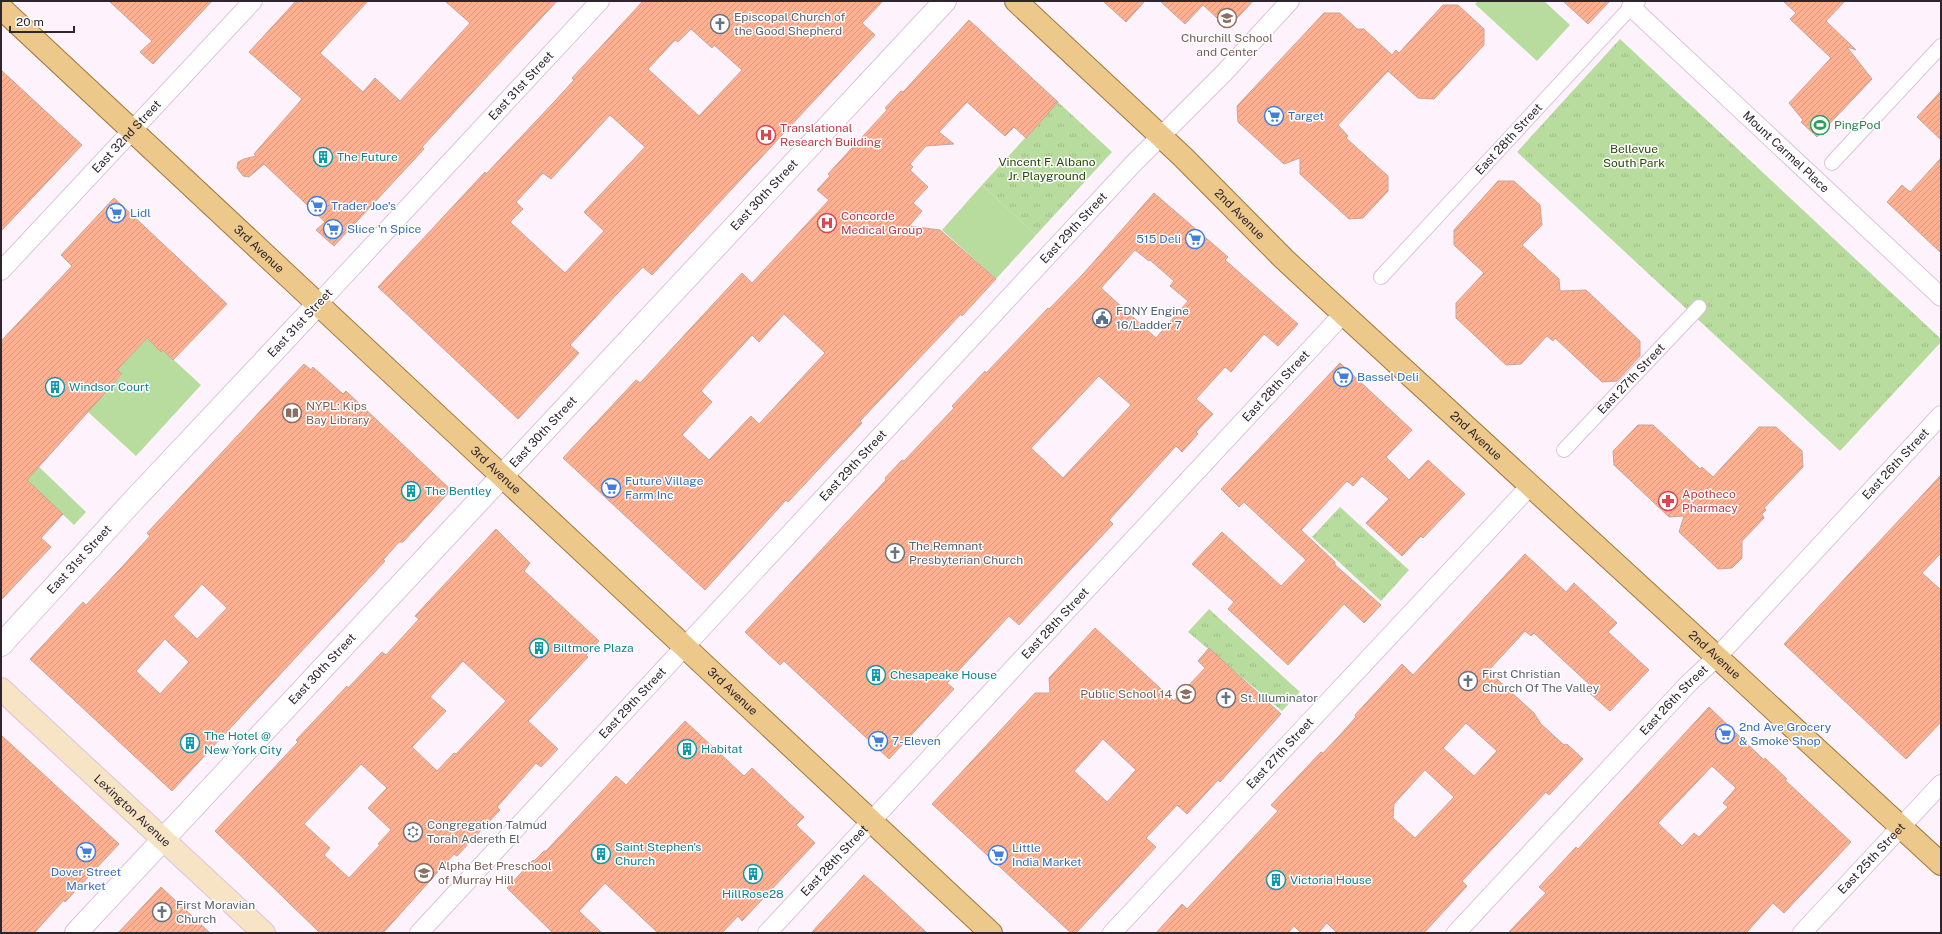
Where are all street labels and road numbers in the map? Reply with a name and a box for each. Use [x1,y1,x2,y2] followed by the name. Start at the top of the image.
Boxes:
[486,48,557,123] street label: East 31st Street
[89,97,164,176] street label: East 32nd Street
[1472,100,1545,178] street label: East 28th Street
[1740,108,1832,196] street label: Mount Carmel Place
[728,156,801,233] street label: East 30th Street
[1212,186,1268,242] street label: 2nd Avenue
[1037,189,1110,266] street label: East 29th Street
[231,222,287,276] street label: 3rd Avenue
[265,286,336,360] street label: East 31st Street
[1595,340,1668,417] street label: East 27th Street
[1239,347,1313,425] street label: East 28th Street
[507,393,580,470] street label: East 30th Street
[1447,408,1505,463] street label: 2nd Avenue
[1859,425,1932,502] street label: East 26th Street
[817,427,890,504] street label: East 29th Street
[468,443,524,497] street label: 3rd Avenue
[44,522,115,597] street label: East 31st Street
[1019,585,1092,662] street label: East 28th Street
[1686,628,1744,682] street label: 2nd Avenue
[286,630,359,707] street label: East 30th Street
[1637,662,1711,738] street label: East 26th Street
[596,664,669,741] street label: East 29th Street
[704,665,761,718] street label: 3rd Avenue
[1244,715,1317,792] street label: East 27th Street
[91,772,174,850] street label: Lexington Avenue
[1835,820,1908,897] street label: East 25th Street
[798,822,871,899] street label: East 28th Street

